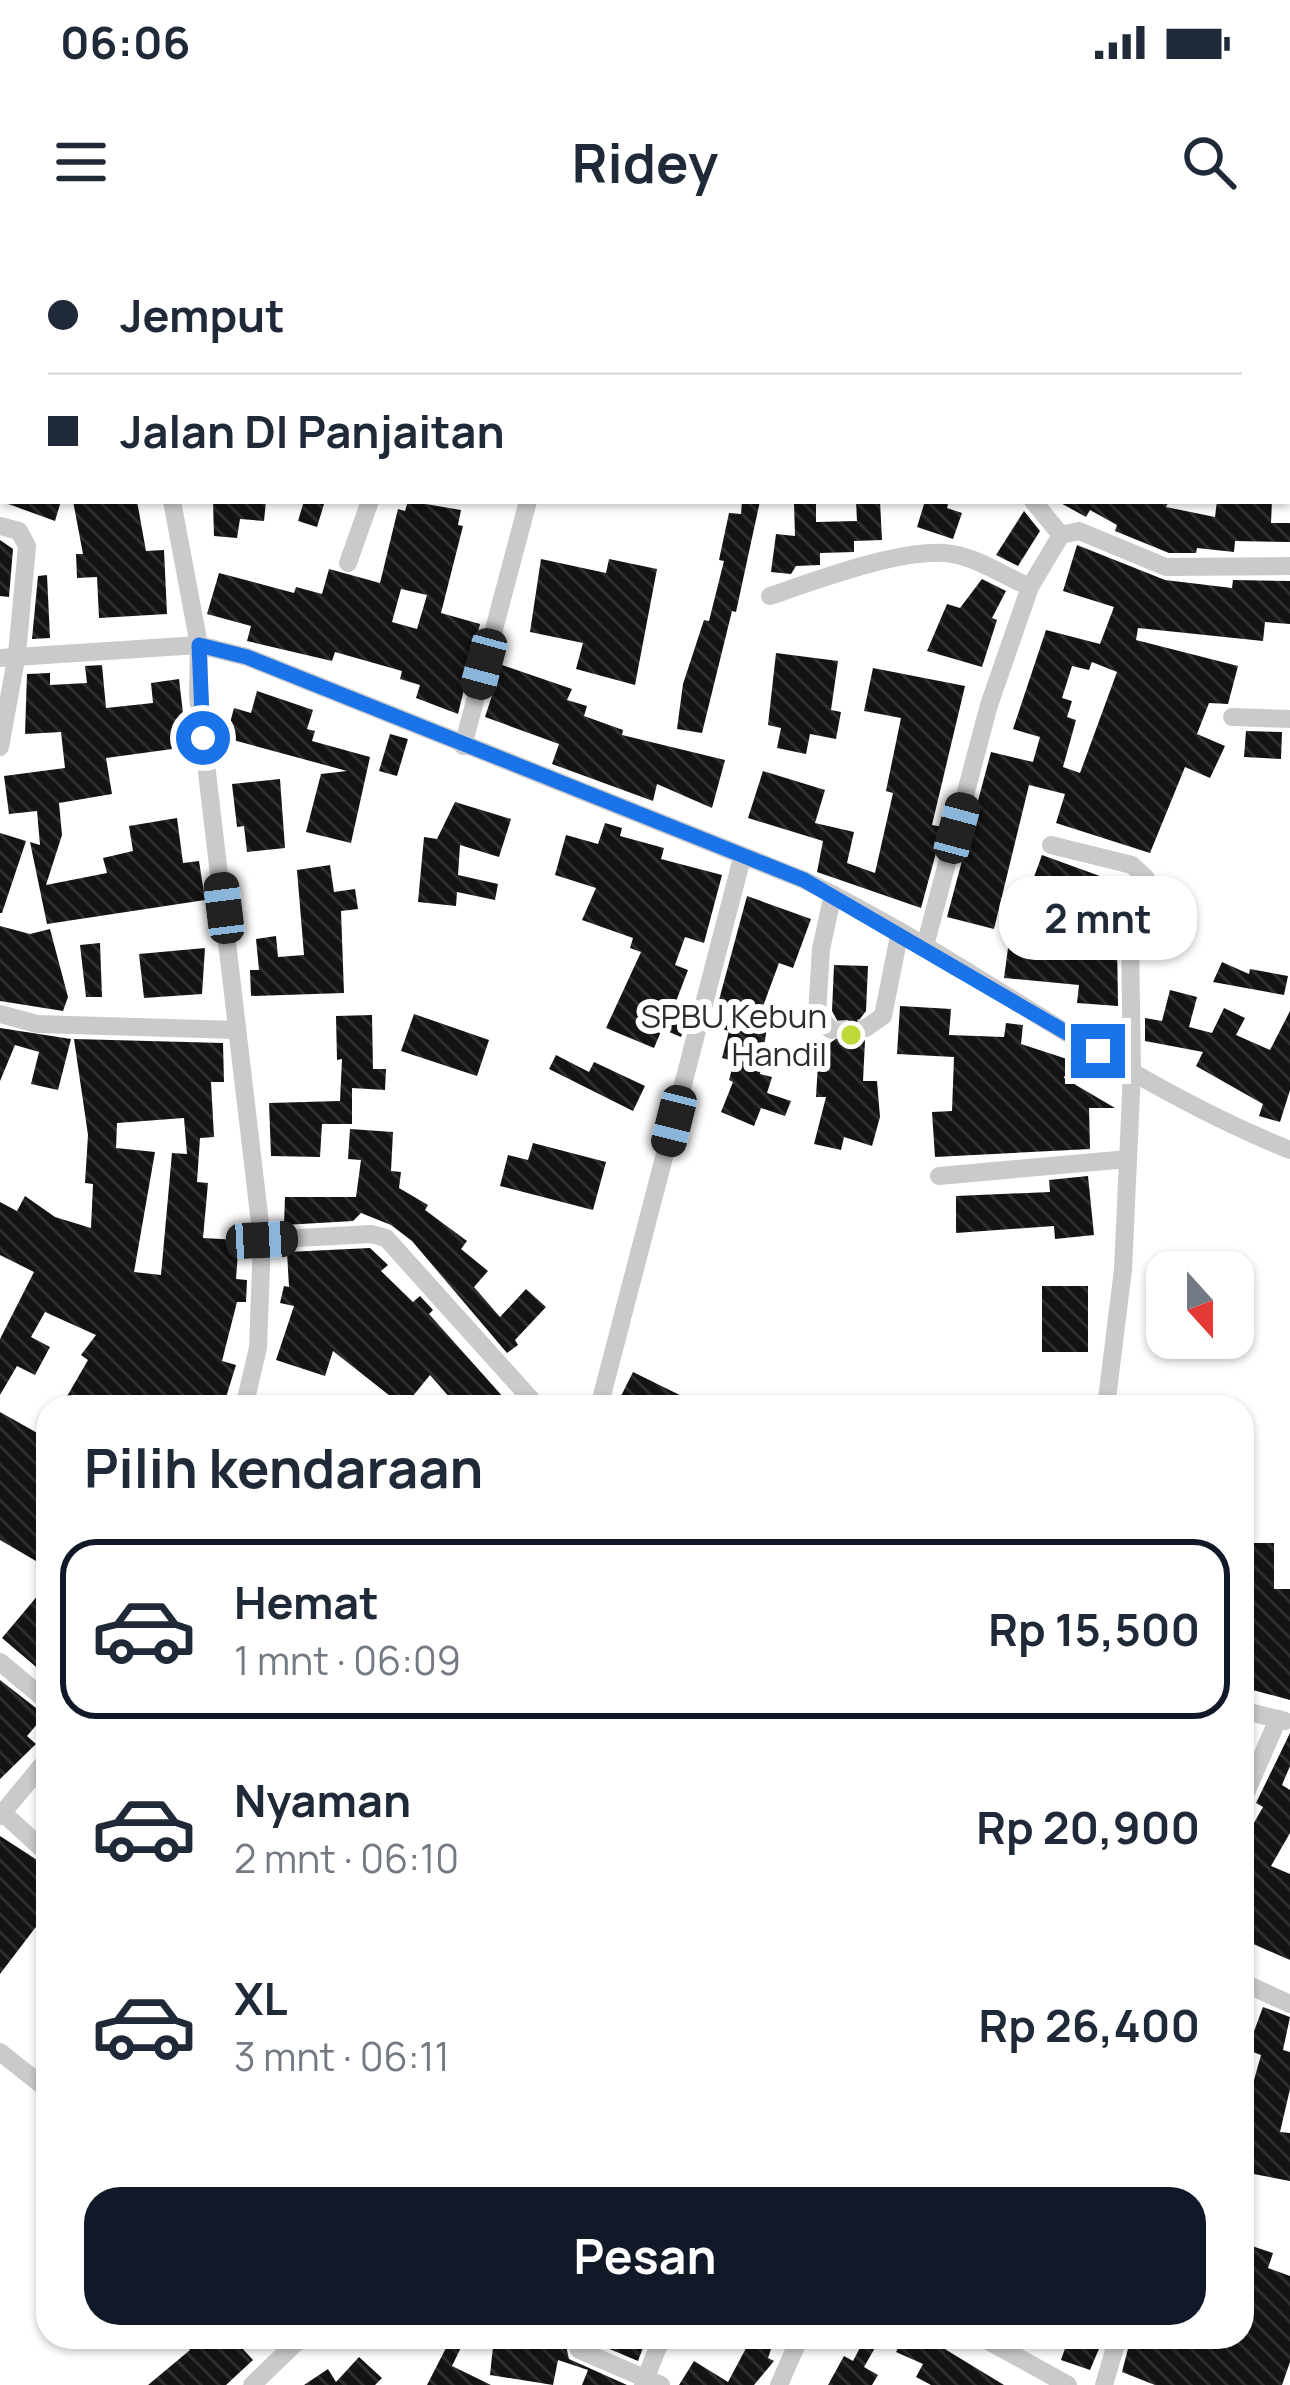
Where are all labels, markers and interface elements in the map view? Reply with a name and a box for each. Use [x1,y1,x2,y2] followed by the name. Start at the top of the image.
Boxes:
[60,11,191,73] text: 06:06
[572,125,718,199] text: Ridey
[48,129,114,195] icon: menu
[1176,129,1242,195] icon: search
[120,284,285,346] text: Jemput
[120,400,505,462] text: Jalan DI Panjaitan
[457,625,511,703] car
[176,711,230,765] route start
[930,789,984,867] car
[202,870,246,946] car
[999,877,1197,961] callout: 2 mnt
[1044,891,1152,945] text: 2 mnt
[640,993,827,1076] place label: SPBU Kebun Handil
[838,1022,864,1048] marker: SPBU Kebun Handil
[1071,1024,1125,1078] route end
[648,1082,700,1160] car
[225,1220,299,1260] car
[1146,1251,1254,1359] north arrow
[1146,1251,1254,1359] map controls
[84,1430,483,1504] text: Pilih kendaraan
[234,1571,379,1633] text: Hemat
[90,1575,198,1683] icon: car
[988,1598,1200,1660] text: Rp 15,500
[234,1633,461,1687] text: 1 mnt · 06:09
[234,1769,411,1831] text: Nyaman
[90,1773,198,1881] icon: car
[976,1796,1200,1858] text: Rp 20,900
[234,1831,459,1885] text: 2 mnt · 06:10
[234,1967,288,2029] text: XL
[90,1971,198,2079] icon: car
[979,1994,1200,2056] text: Rp 26,400
[234,2029,450,2083] text: 3 mnt · 06:11
[84,2187,1206,2325] button: Pesan

